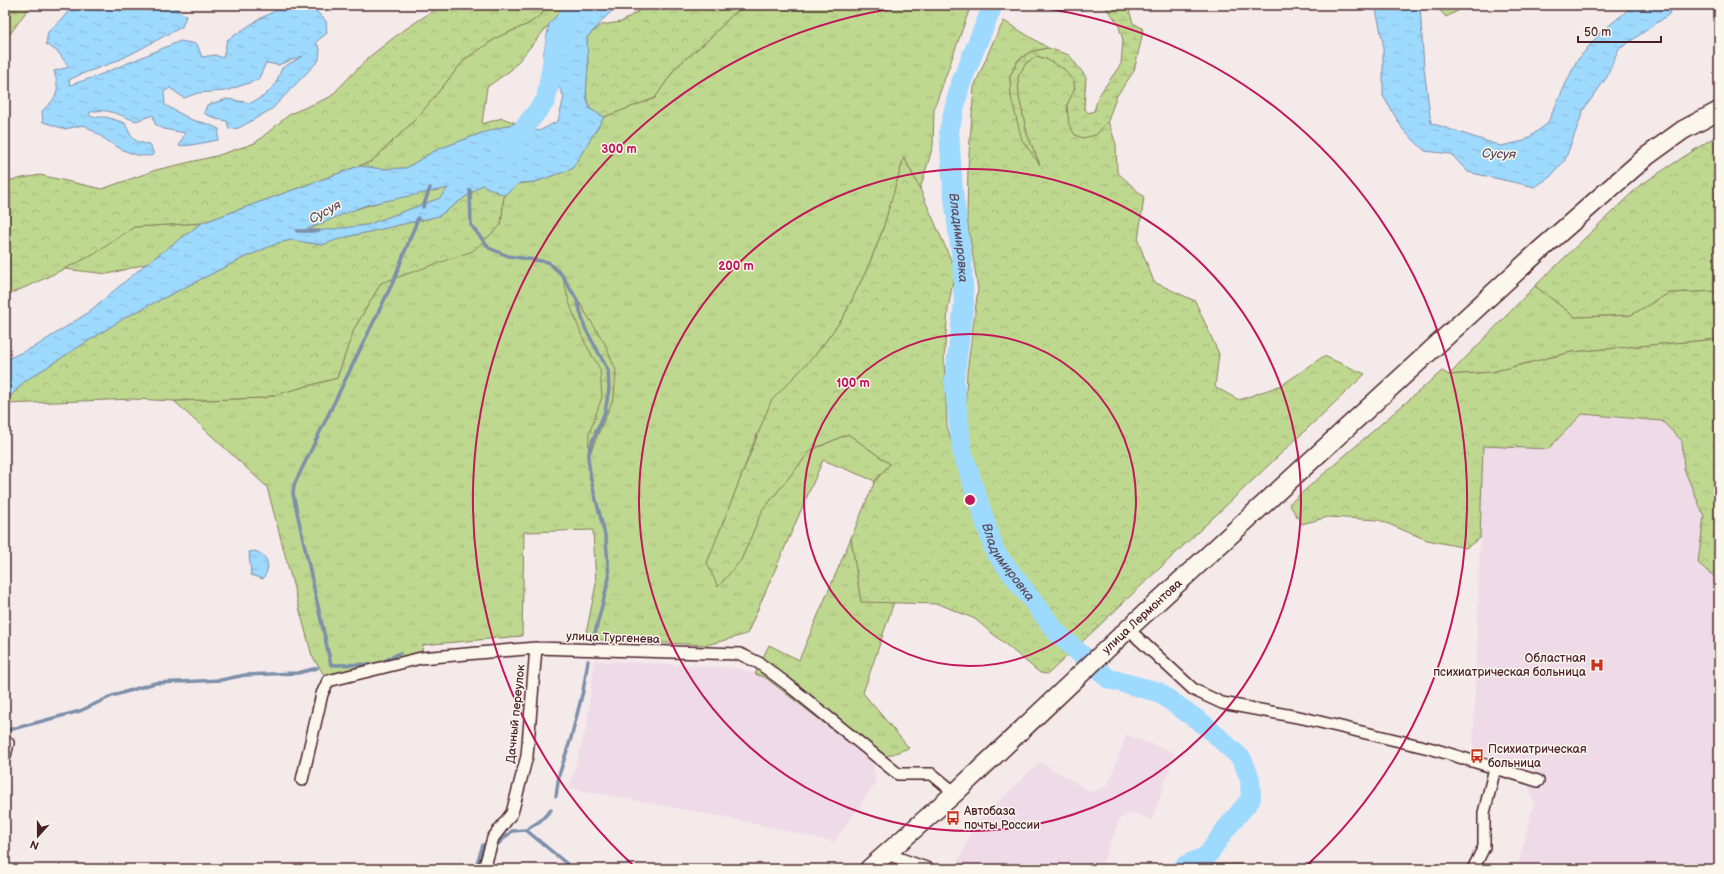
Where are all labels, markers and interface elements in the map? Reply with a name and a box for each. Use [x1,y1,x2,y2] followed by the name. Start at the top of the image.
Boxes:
[1578,18,1661,44] scale bar
[1584,25,1611,40] text: 50 m
[601,142,637,157] text: 300 m
[1482,145,1517,163] water label: Сусуя
[945,192,971,283] water label: Владимировка
[306,196,345,227] water label: Сусуя
[718,259,754,274] text: 200 m
[836,376,870,391] text: 100 m
[963,493,977,507] centre of rings
[978,521,1038,605] water label: Владимировка
[1099,576,1185,657] street label: улица Лермонтова
[566,629,660,647] street label: улица Тургенева
[1433,651,1586,680] place label: Областная психиатрическая больница
[1589,657,1605,673] hospital icon: Областная психиатрическая больница
[503,663,529,764] street label: Дачный переулок
[1488,742,1587,771] place label: Психиатрическая больница
[1469,748,1485,764] bus stop icon: Психиатрическая больница
[963,804,1040,833] place label: Автобаза почты России
[945,810,961,826] bus stop icon: Автобаза почты России
[18,816,58,856] north arrow
[28,837,41,852] text: N

